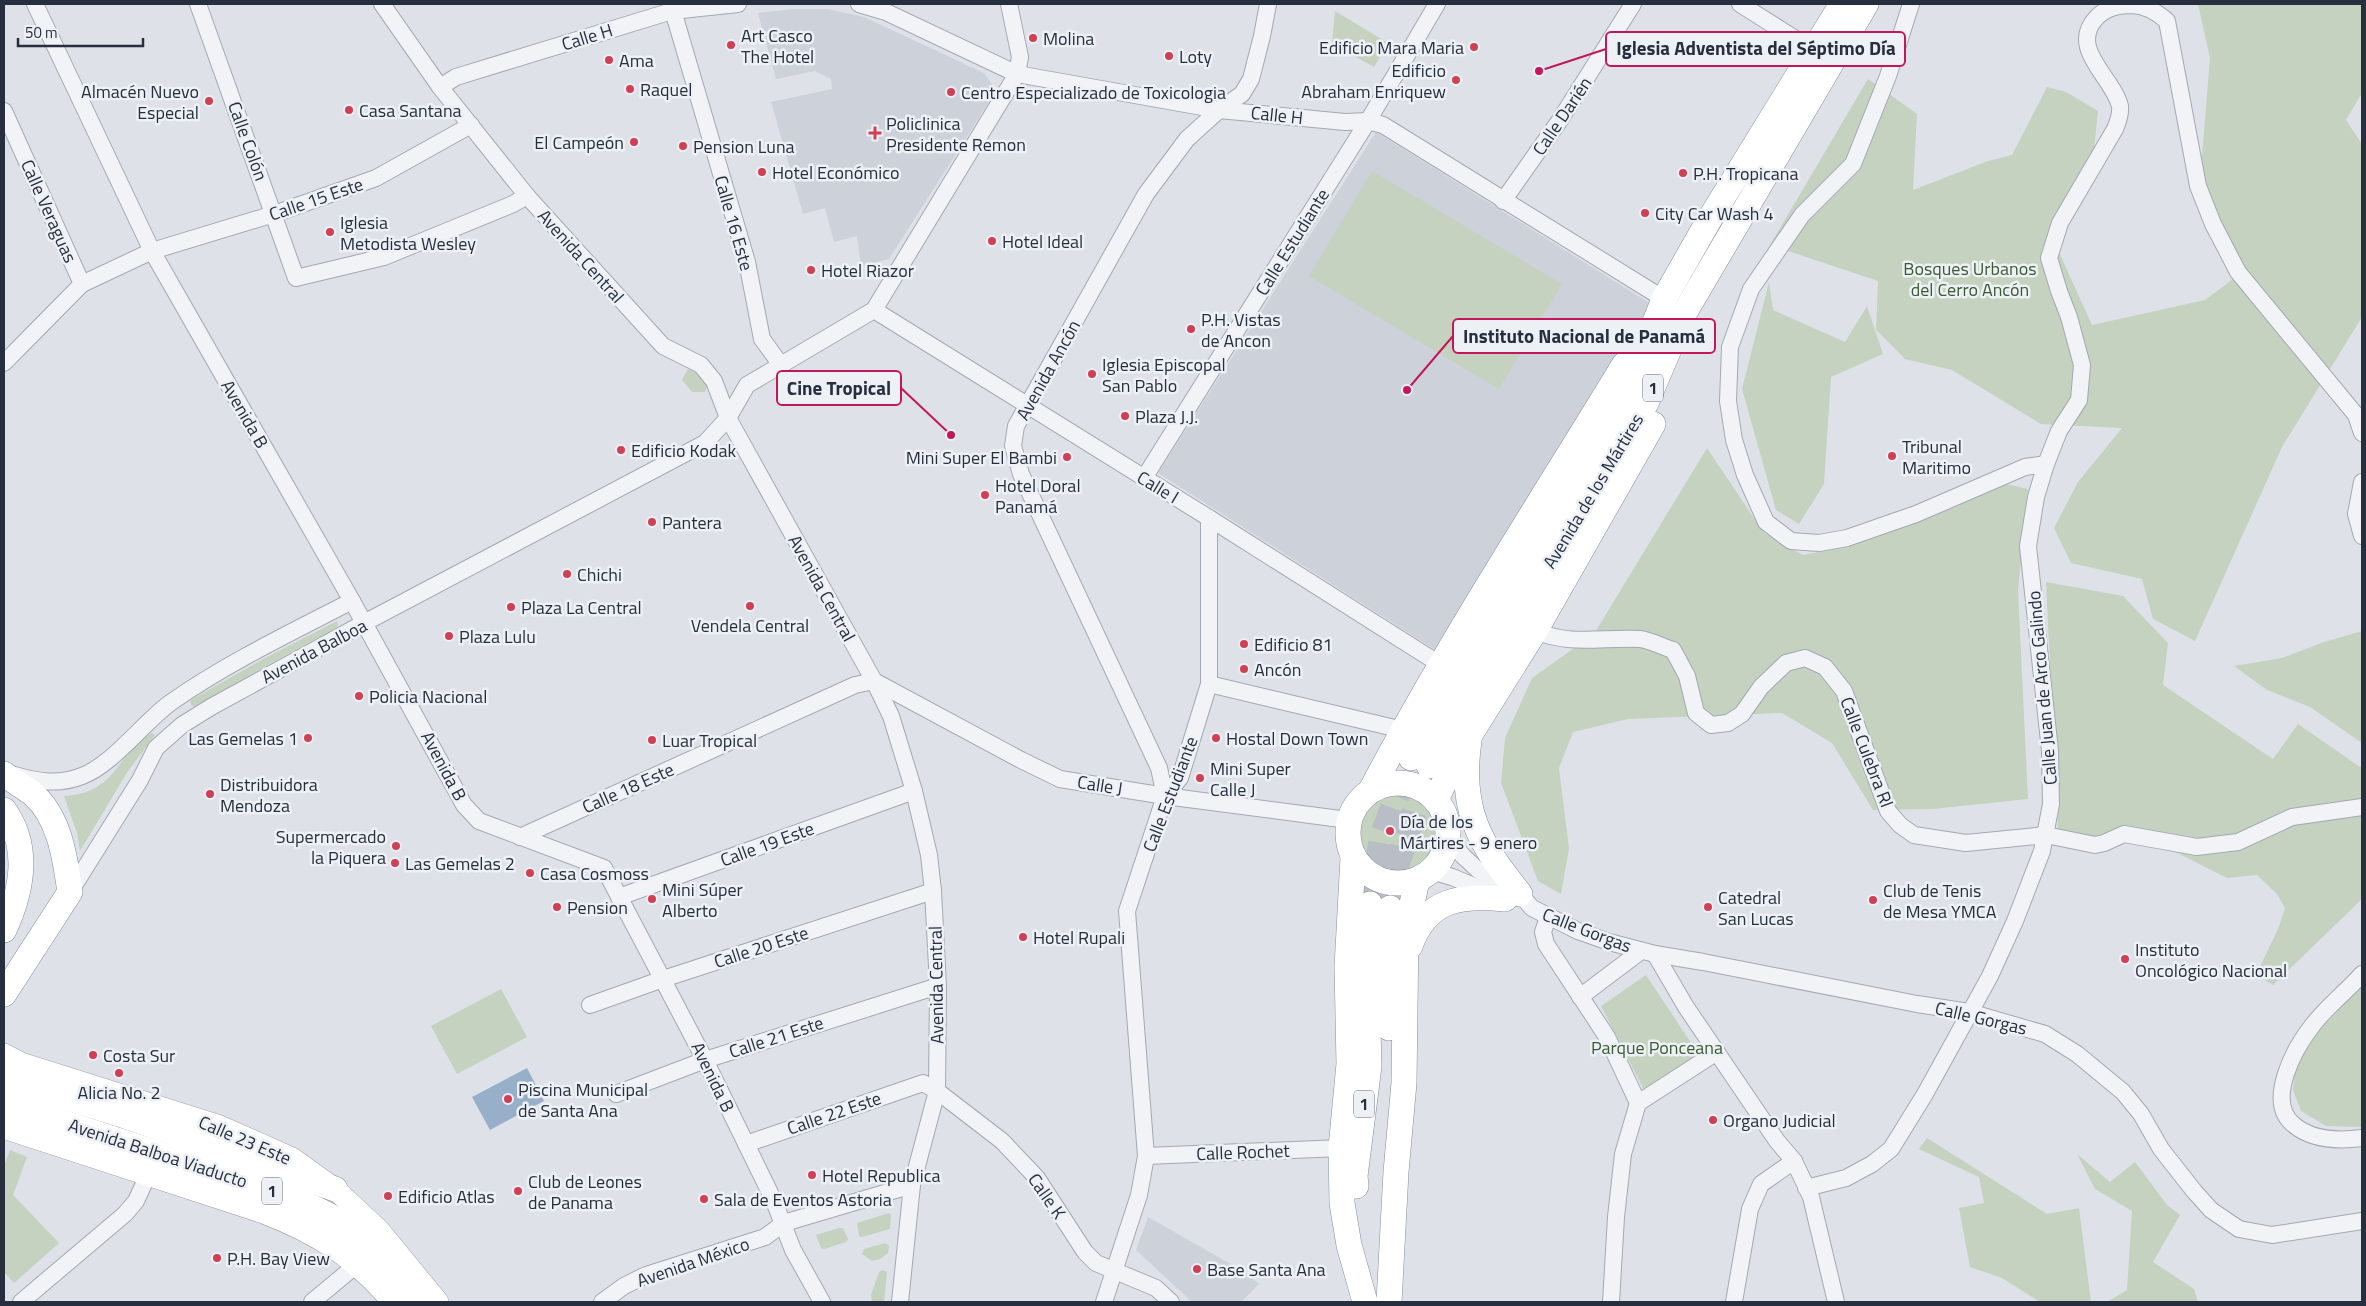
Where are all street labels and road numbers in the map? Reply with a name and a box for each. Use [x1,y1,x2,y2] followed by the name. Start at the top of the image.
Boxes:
[558,16,616,58] street label: Calle H
[1526,71,1598,161] street label: Calle Darién
[221,98,275,184] street label: Calle Colón
[1250,99,1304,131] street label: Calle H
[14,155,84,267] street label: Calle Veraguas
[265,170,367,228] street label: Calle 15 Este
[708,172,760,274] street label: Calle 16 Este
[1248,183,1336,301] street label: Calle Estudiante
[531,203,631,309] street label: Avenida Central
[1009,315,1087,425] street label: Avenida Ancón
[1643,374,1663,402] road number: 1
[215,375,275,453] street label: Avenida B
[1536,408,1650,574] street label: Avenida de los Mártires
[1132,464,1184,510] street label: Calle I
[782,530,862,646] street label: Avenida Central
[2020,590,2064,786] street label: Calle Juan de Arco Galindo
[256,612,372,690] street label: Avenida Balboa
[1834,693,1900,811] street label: Calle Culebra Rl
[414,726,474,806] street label: Avenida B
[1136,732,1204,856] street label: Calle Estudiante
[578,756,678,820] street label: Calle 18 Este
[1075,768,1125,802] street label: Calle J
[716,815,818,873] street label: Calle 19 Este
[1539,901,1635,959] street label: Calle Gorgas
[710,919,812,975] street label: Calle 20 Este
[921,926,951,1044] street label: Avenida Central
[1932,994,2030,1042] street label: Calle Gorgas
[725,1009,827,1065] street label: Calle 21 Este
[684,1037,742,1117] street label: Avenida B
[783,1084,885,1142] street label: Calle 22 Este
[1354,1090,1374,1118] road number: 1
[195,1108,295,1172] street label: Calle 23 Este
[65,1111,251,1195] street label: Avenida Balboa Viaducto
[1196,1137,1291,1167] street label: Calle Rochet
[1021,1168,1073,1224] street label: Calle K
[262,1178,282,1204] road number: 1
[633,1230,753,1294] street label: Avenida México

